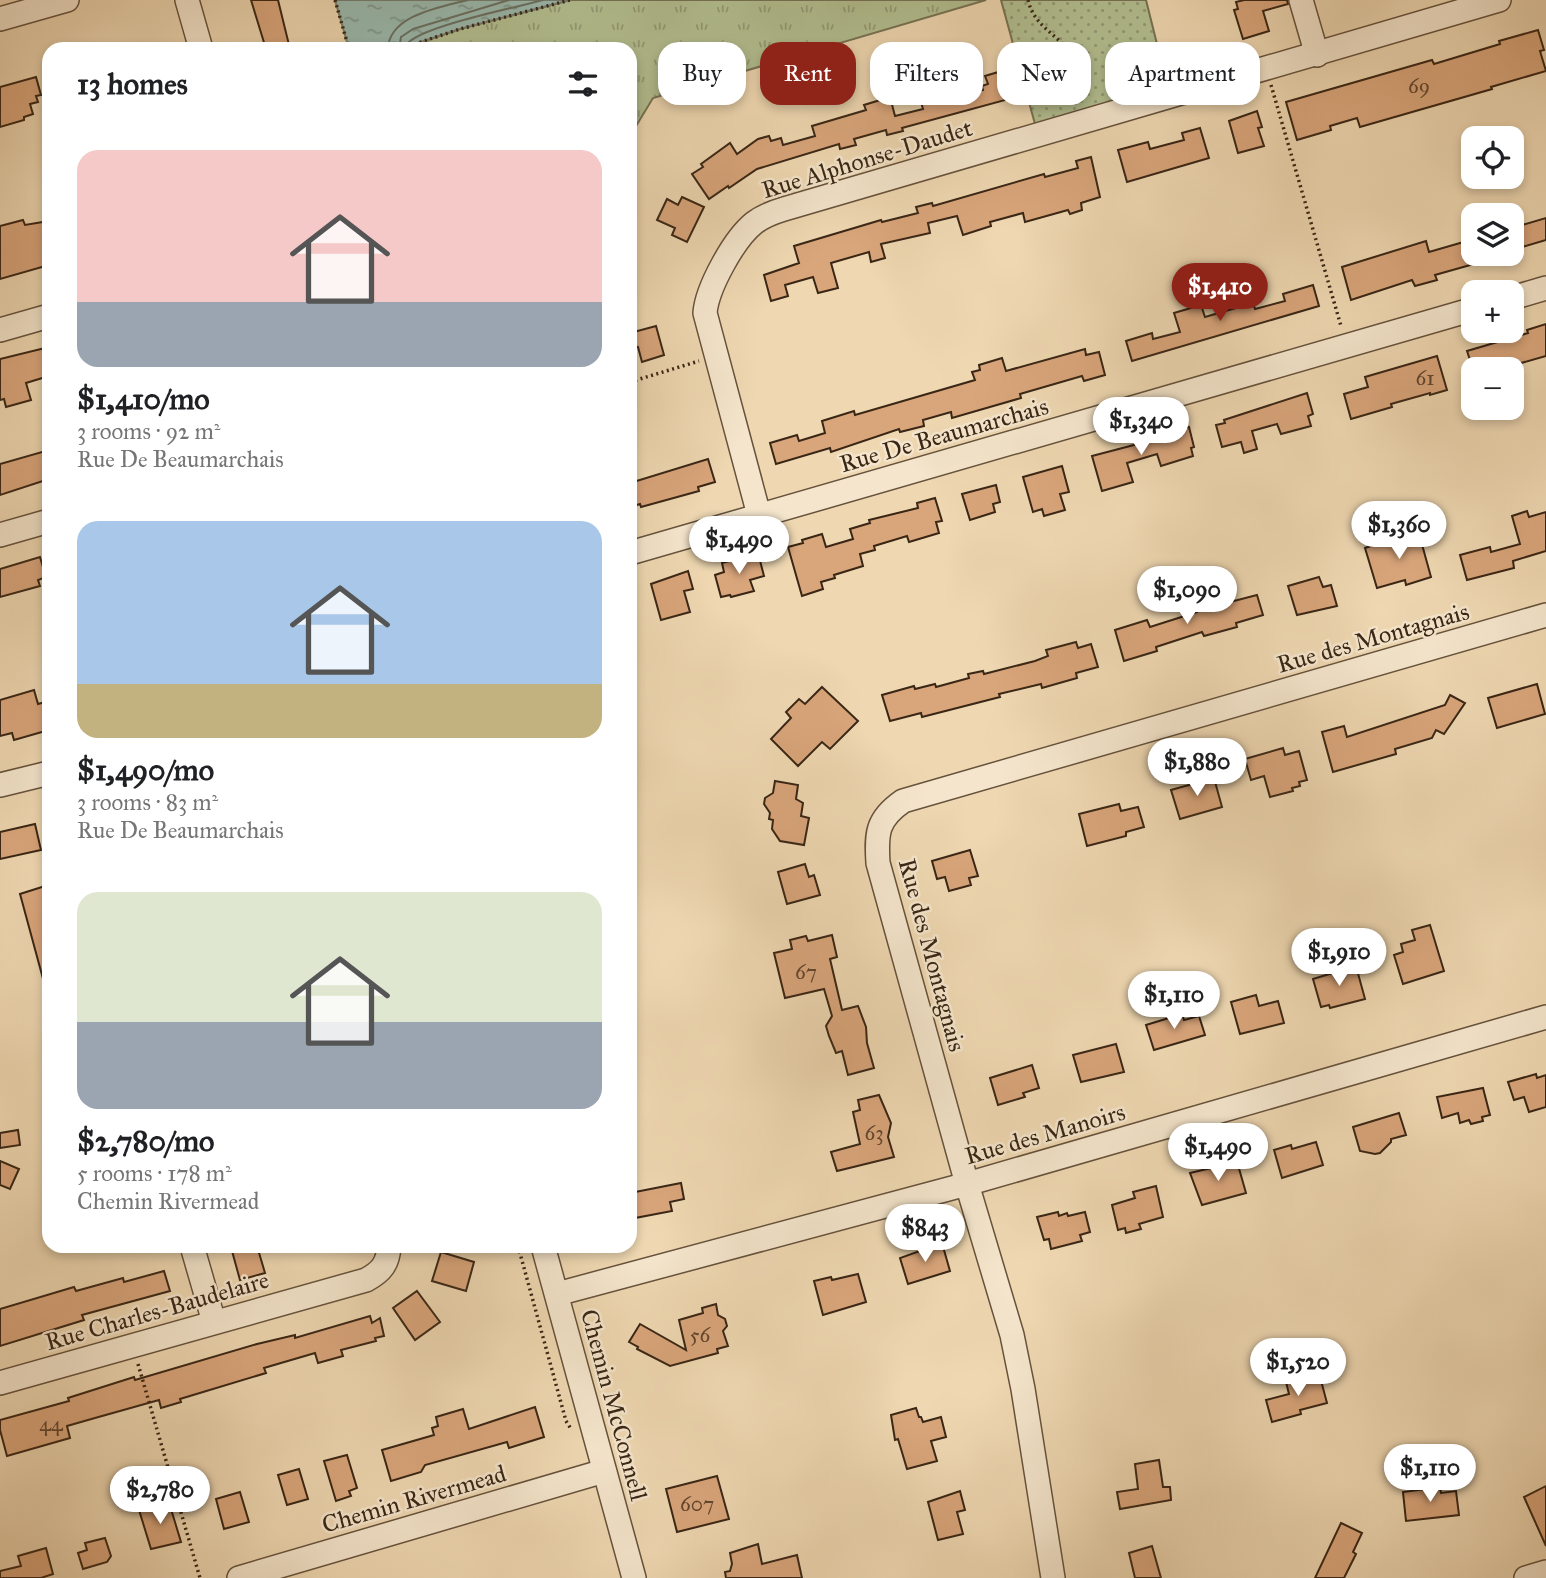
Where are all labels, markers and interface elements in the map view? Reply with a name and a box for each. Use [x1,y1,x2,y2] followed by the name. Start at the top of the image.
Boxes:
[658,42,746,105] chip: Buy
[760,42,856,105] chip: Rent
[870,42,983,105] chip: Filters
[997,42,1091,105] chip: New
[1105,42,1260,105] chip: Apartment
[564,65,602,103] icon: filters
[77,66,188,102] text: 13 homes
[1408,73,1430,99] house number: 69
[758,113,976,205] street label: Rue Alphonse-Daudet
[1461,126,1524,420] map controls
[1461,126,1524,189] button: locate
[277,196,403,322] icon: home
[1461,203,1524,266] button: layers
[1163,264,1277,323] pin: $1,410
[1188,272,1252,300] text: $1,410
[1461,280,1524,343] button: +
[1461,357,1524,420] button: −
[1416,365,1434,391] house number: 61
[77,381,210,417] text: $1,410/mo
[836,391,1052,479] street label: Rue De Beaumarchais
[1084,398,1198,457] pin: $1,340
[1109,406,1173,434] text: $1,340
[77,417,220,445] text: 3 rooms · 92 m²
[77,445,284,473] text: Rue De Beaumarchais
[1342,502,1456,561] pin: $1,360
[1367,510,1431,538] text: $1,360
[682,516,796,576] pin: $1,490
[705,525,773,553] text: $1,490
[1130,566,1244,626] pin: $1,090
[277,567,403,693] icon: home
[1153,575,1221,603] text: $1,090
[1273,596,1473,680] street label: Rue des Montagnais
[1140,738,1254,798] pin: $1,880
[1164,747,1230,775] text: $1,880
[77,752,214,788] text: $1,490/mo
[77,788,218,816] text: 3 rooms · 83 m²
[77,816,284,844] text: Rue De Beaumarchais
[892,855,972,1055] street label: Rue des Montagnais
[1282,928,1396,988] pin: $1,910
[1307,937,1371,965] text: $1,910
[277,938,403,1064] icon: home
[795,959,817,985] house number: 67
[1117,972,1231,1031] pin: $1,110
[1144,980,1204,1008] text: $1,110
[962,1097,1128,1171] street label: Rue des Manoirs
[864,1120,884,1146] house number: 63
[77,1123,214,1159] text: $2,780/mo
[1161,1124,1275,1183] pin: $1,490
[1184,1132,1252,1160] text: $1,490
[77,1159,232,1187] text: 5 rooms · 178 m²
[77,1187,259,1215] text: Chemin Rivermead
[884,1204,966,1264] pin: $843
[901,1213,949,1241] text: $843
[42,1265,272,1357] street label: Rue Charles-Baudelaire
[574,1306,654,1504] street label: Chemin McConnell
[690,1322,711,1348] house number: 56
[1241,1338,1355,1398] pin: $1,520
[1266,1347,1330,1375] text: $1,520
[39,1411,64,1437] house number: 44
[1373,1444,1487,1504] pin: $1,110
[1400,1453,1460,1481] text: $1,110
[318,1458,510,1540] street label: Chemin Rivermead
[103,1466,217,1526] pin: $2,780
[126,1475,194,1503] text: $2,780
[680,1491,714,1517] house number: 607

